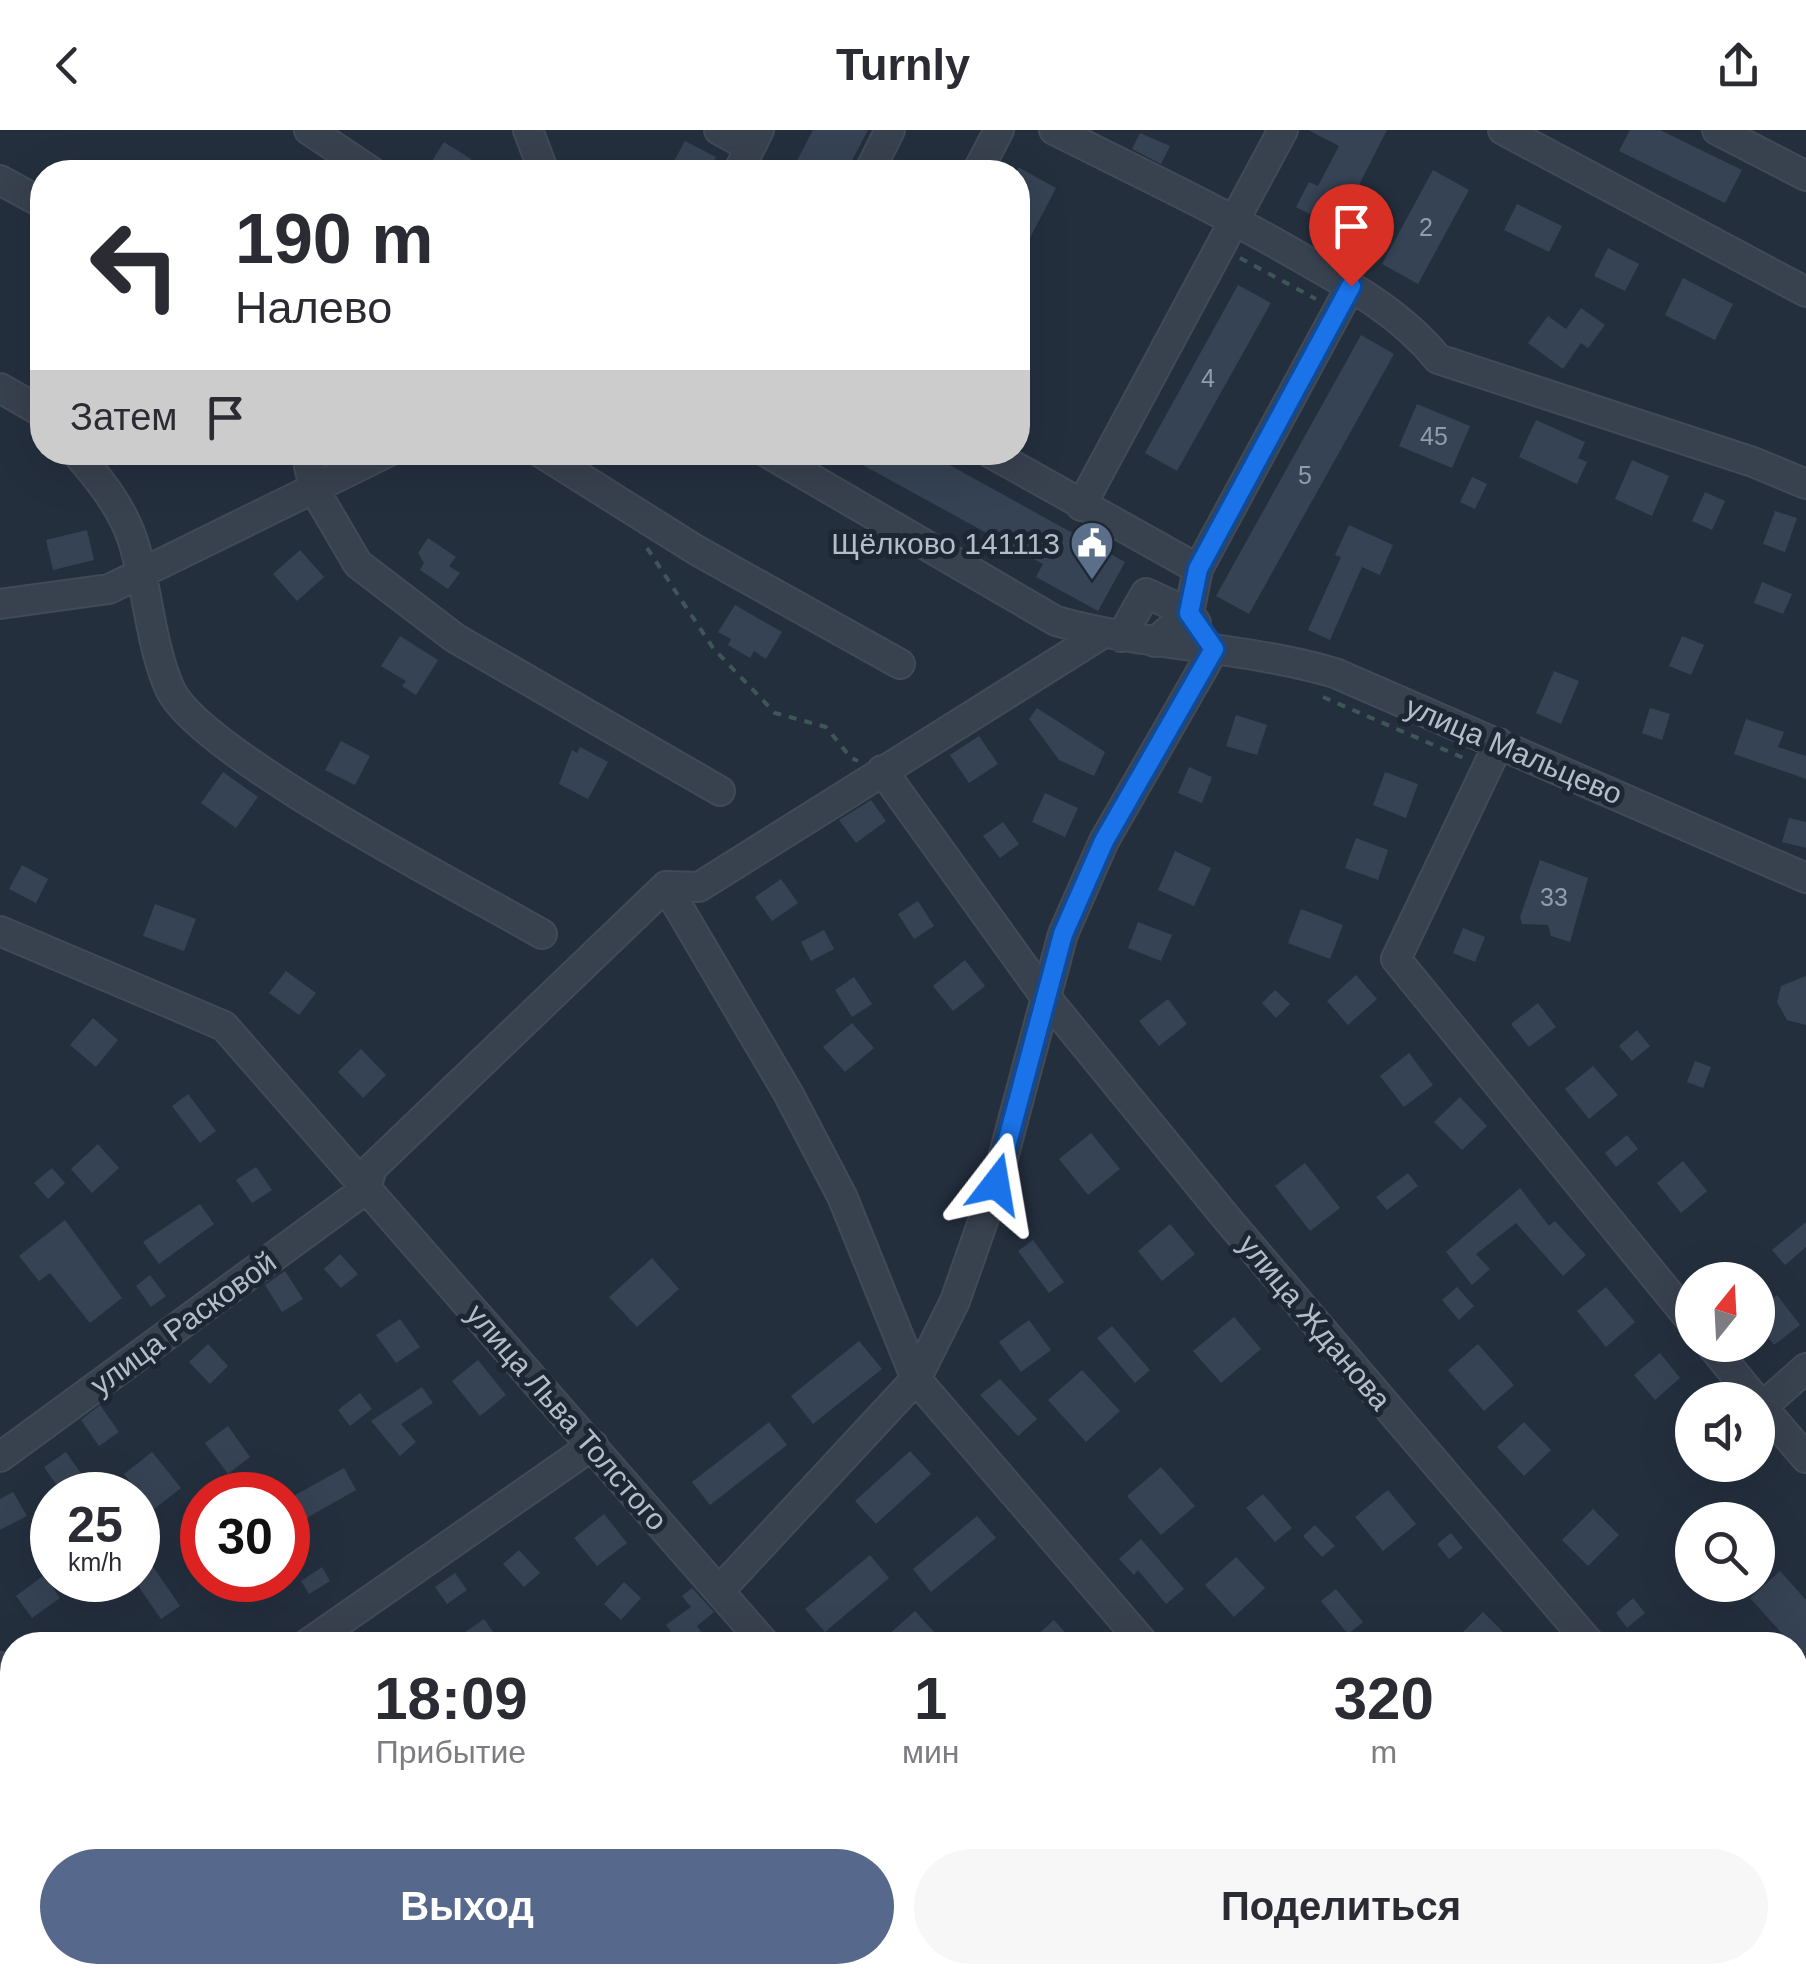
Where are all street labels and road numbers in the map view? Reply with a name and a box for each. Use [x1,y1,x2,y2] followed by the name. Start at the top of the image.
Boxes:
[1401,690,1627,810] street label: улица Мальцево
[1232,1228,1398,1416] street label: улица Жданова
[84,1245,282,1401] street label: улица Расковой
[460,1297,674,1537] street label: улица Льва Толстого

